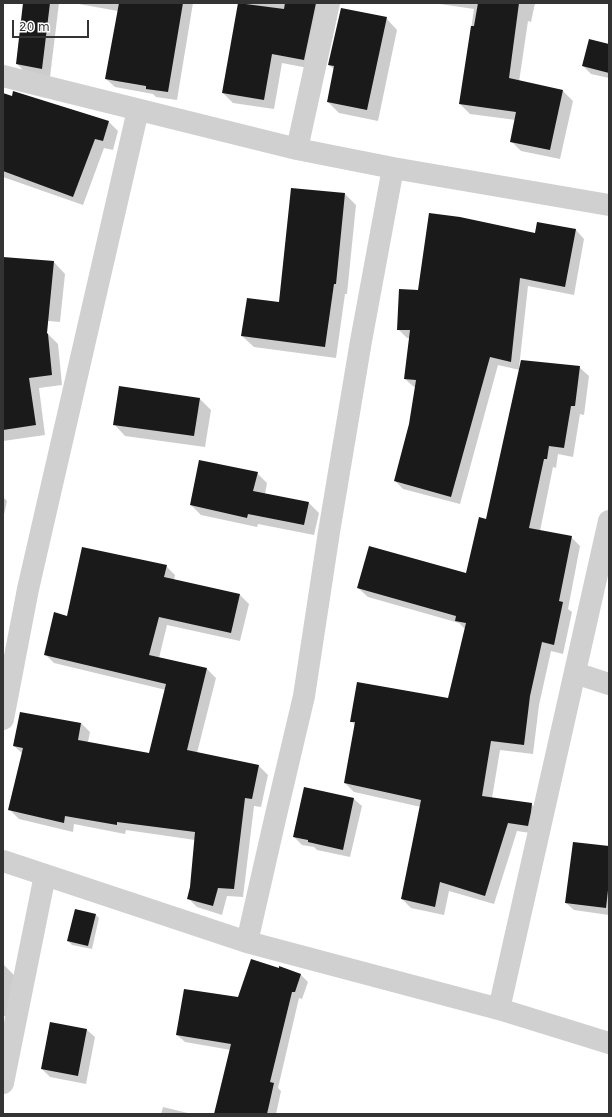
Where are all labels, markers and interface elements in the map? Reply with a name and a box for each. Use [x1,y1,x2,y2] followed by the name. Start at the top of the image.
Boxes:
[14,12,91,38] scale bar
[19,20,50,34] text: 20 m

